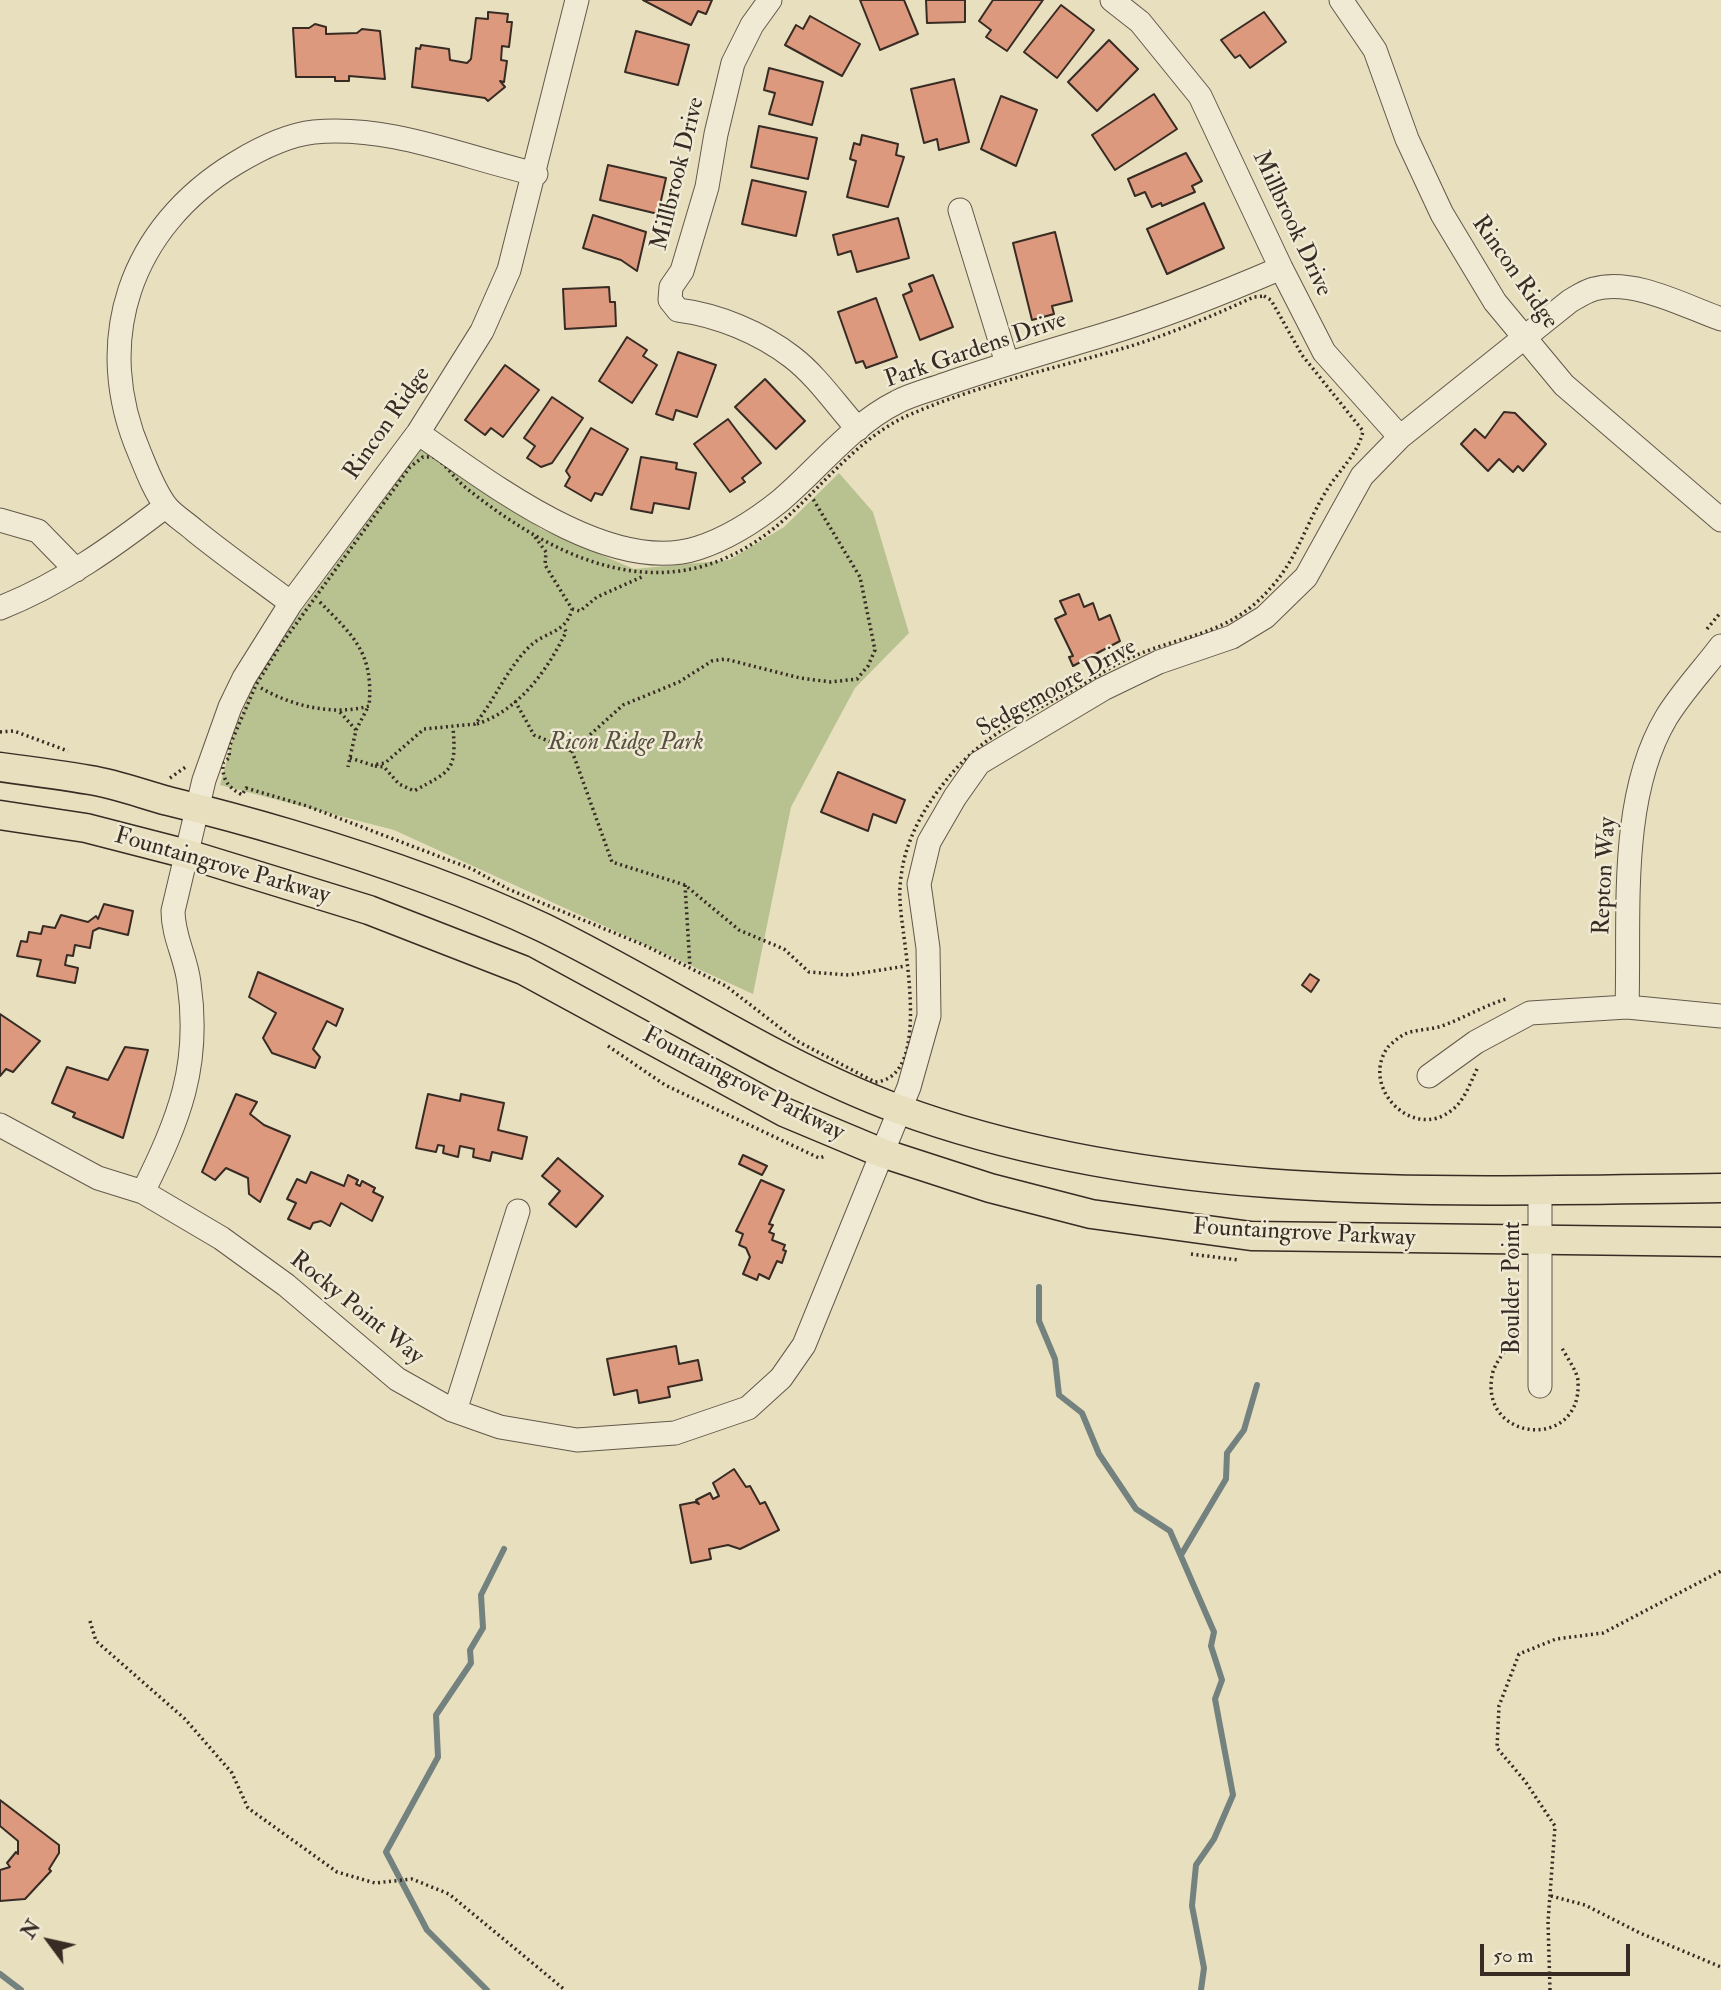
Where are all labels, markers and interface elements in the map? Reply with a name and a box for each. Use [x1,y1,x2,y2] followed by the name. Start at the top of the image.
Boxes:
[646,94,712,254] street label: Millbrook Drive
[1245,147,1337,301] street label: Millbrook Drive
[1464,211,1564,335] street label: Rincon Ridge
[881,306,1071,396] street label: Park Gardens Drive
[338,362,438,486] street label: Rincon Ridge
[972,633,1142,745] street label: Sedgemoore Drive
[548,730,704,758] park label: Ricon Ridge Park
[1589,816,1623,936] street label: Repton Way
[111,822,333,912] street label: Fountaingrove Parkway
[637,1022,849,1148] street label: Fountaingrove Parkway
[1192,1214,1416,1254] street label: Fountaingrove Parkway
[1500,1222,1528,1354] street label: Boulder Point
[283,1246,429,1372] street label: Rocky Point Way
[14,1906,84,1976] north arrow
[17,1916,46,1943] text: N
[1483,1930,1634,1974] scale bar
[1493,1942,1534,1969] text: 50 m

